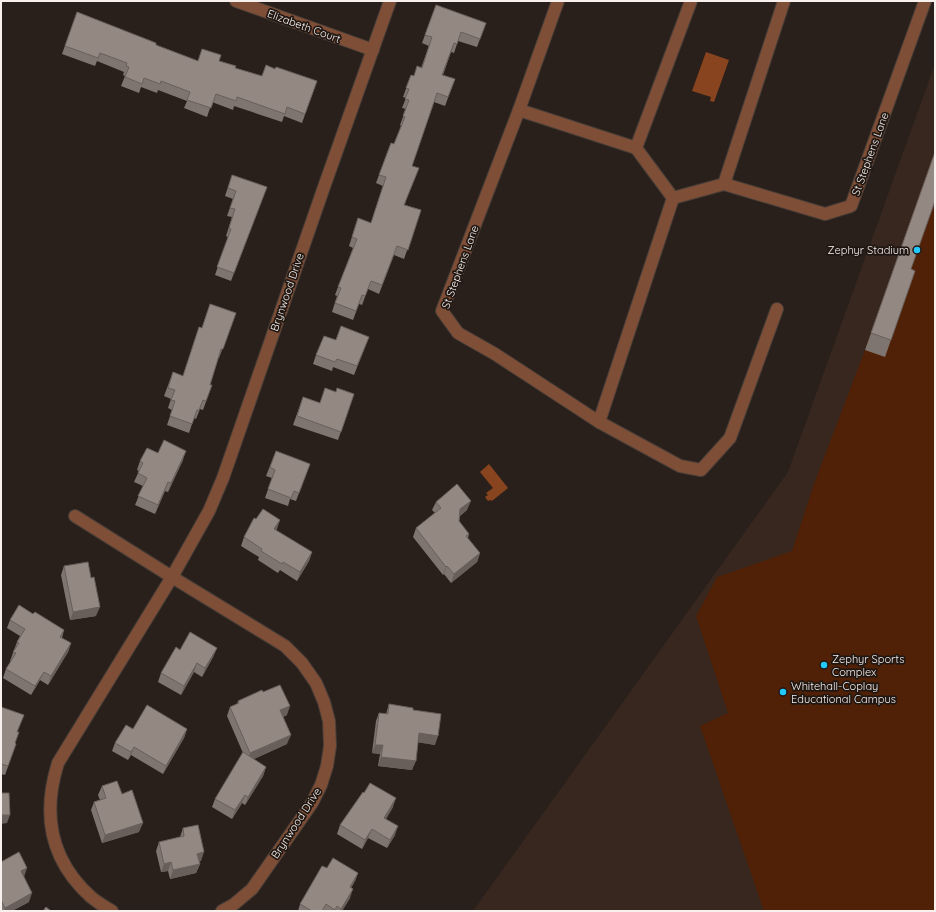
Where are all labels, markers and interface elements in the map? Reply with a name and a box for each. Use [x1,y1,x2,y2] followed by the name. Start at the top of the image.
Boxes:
[265,6,343,46] street label: Elizabeth Court
[848,110,892,198] street label: St Stephens Lane
[438,223,482,311] street label: St Stephens Lane
[828,243,909,257] place label: Zephyr Stadium
[912,245,922,255] marker: Zephyr Stadium
[267,251,307,333] street label: Brynwood Drive
[832,652,904,679] place label: Zephyr Sports Complex
[819,660,829,670] marker: Zephyr Sports Complex
[791,679,896,706] place label: Whitehall-Coplay Educational Campus
[778,687,788,697] marker: Whitehall-Coplay Educational Campus
[268,785,324,861] street label: Brynwood Drive

